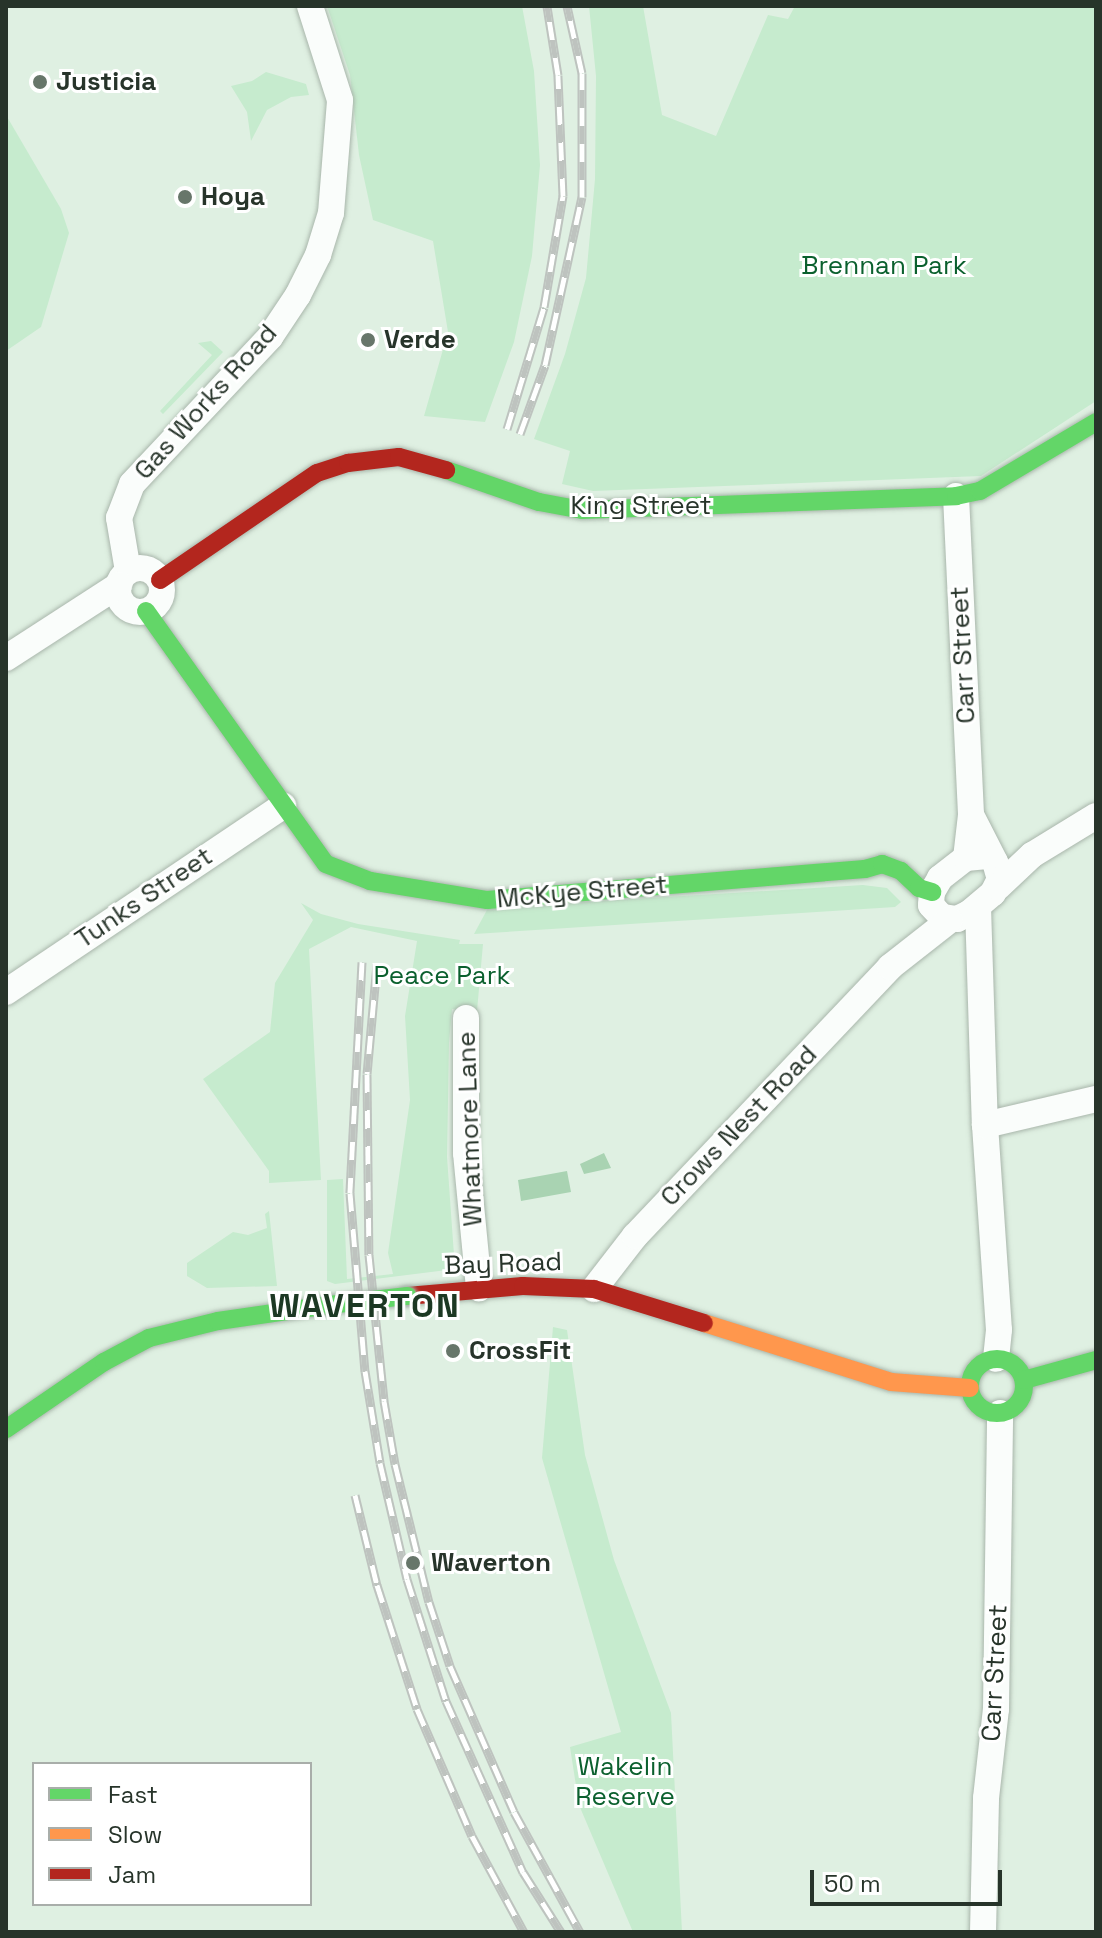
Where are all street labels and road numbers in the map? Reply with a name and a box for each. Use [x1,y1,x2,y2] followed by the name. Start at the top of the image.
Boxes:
[128,318,284,486] street label: Gas Works Road
[570,490,712,522] street label: King Street
[944,586,982,724] street label: Carr Street
[70,841,218,955] street label: Tunks Street
[495,869,669,915] street label: McKye Street
[451,1031,489,1227] street label: Whatmore Lane
[654,1039,824,1213] street label: Crows Nest Road
[443,1246,563,1282] street label: Bay Road
[976,1604,1014,1742] street label: Carr Street

